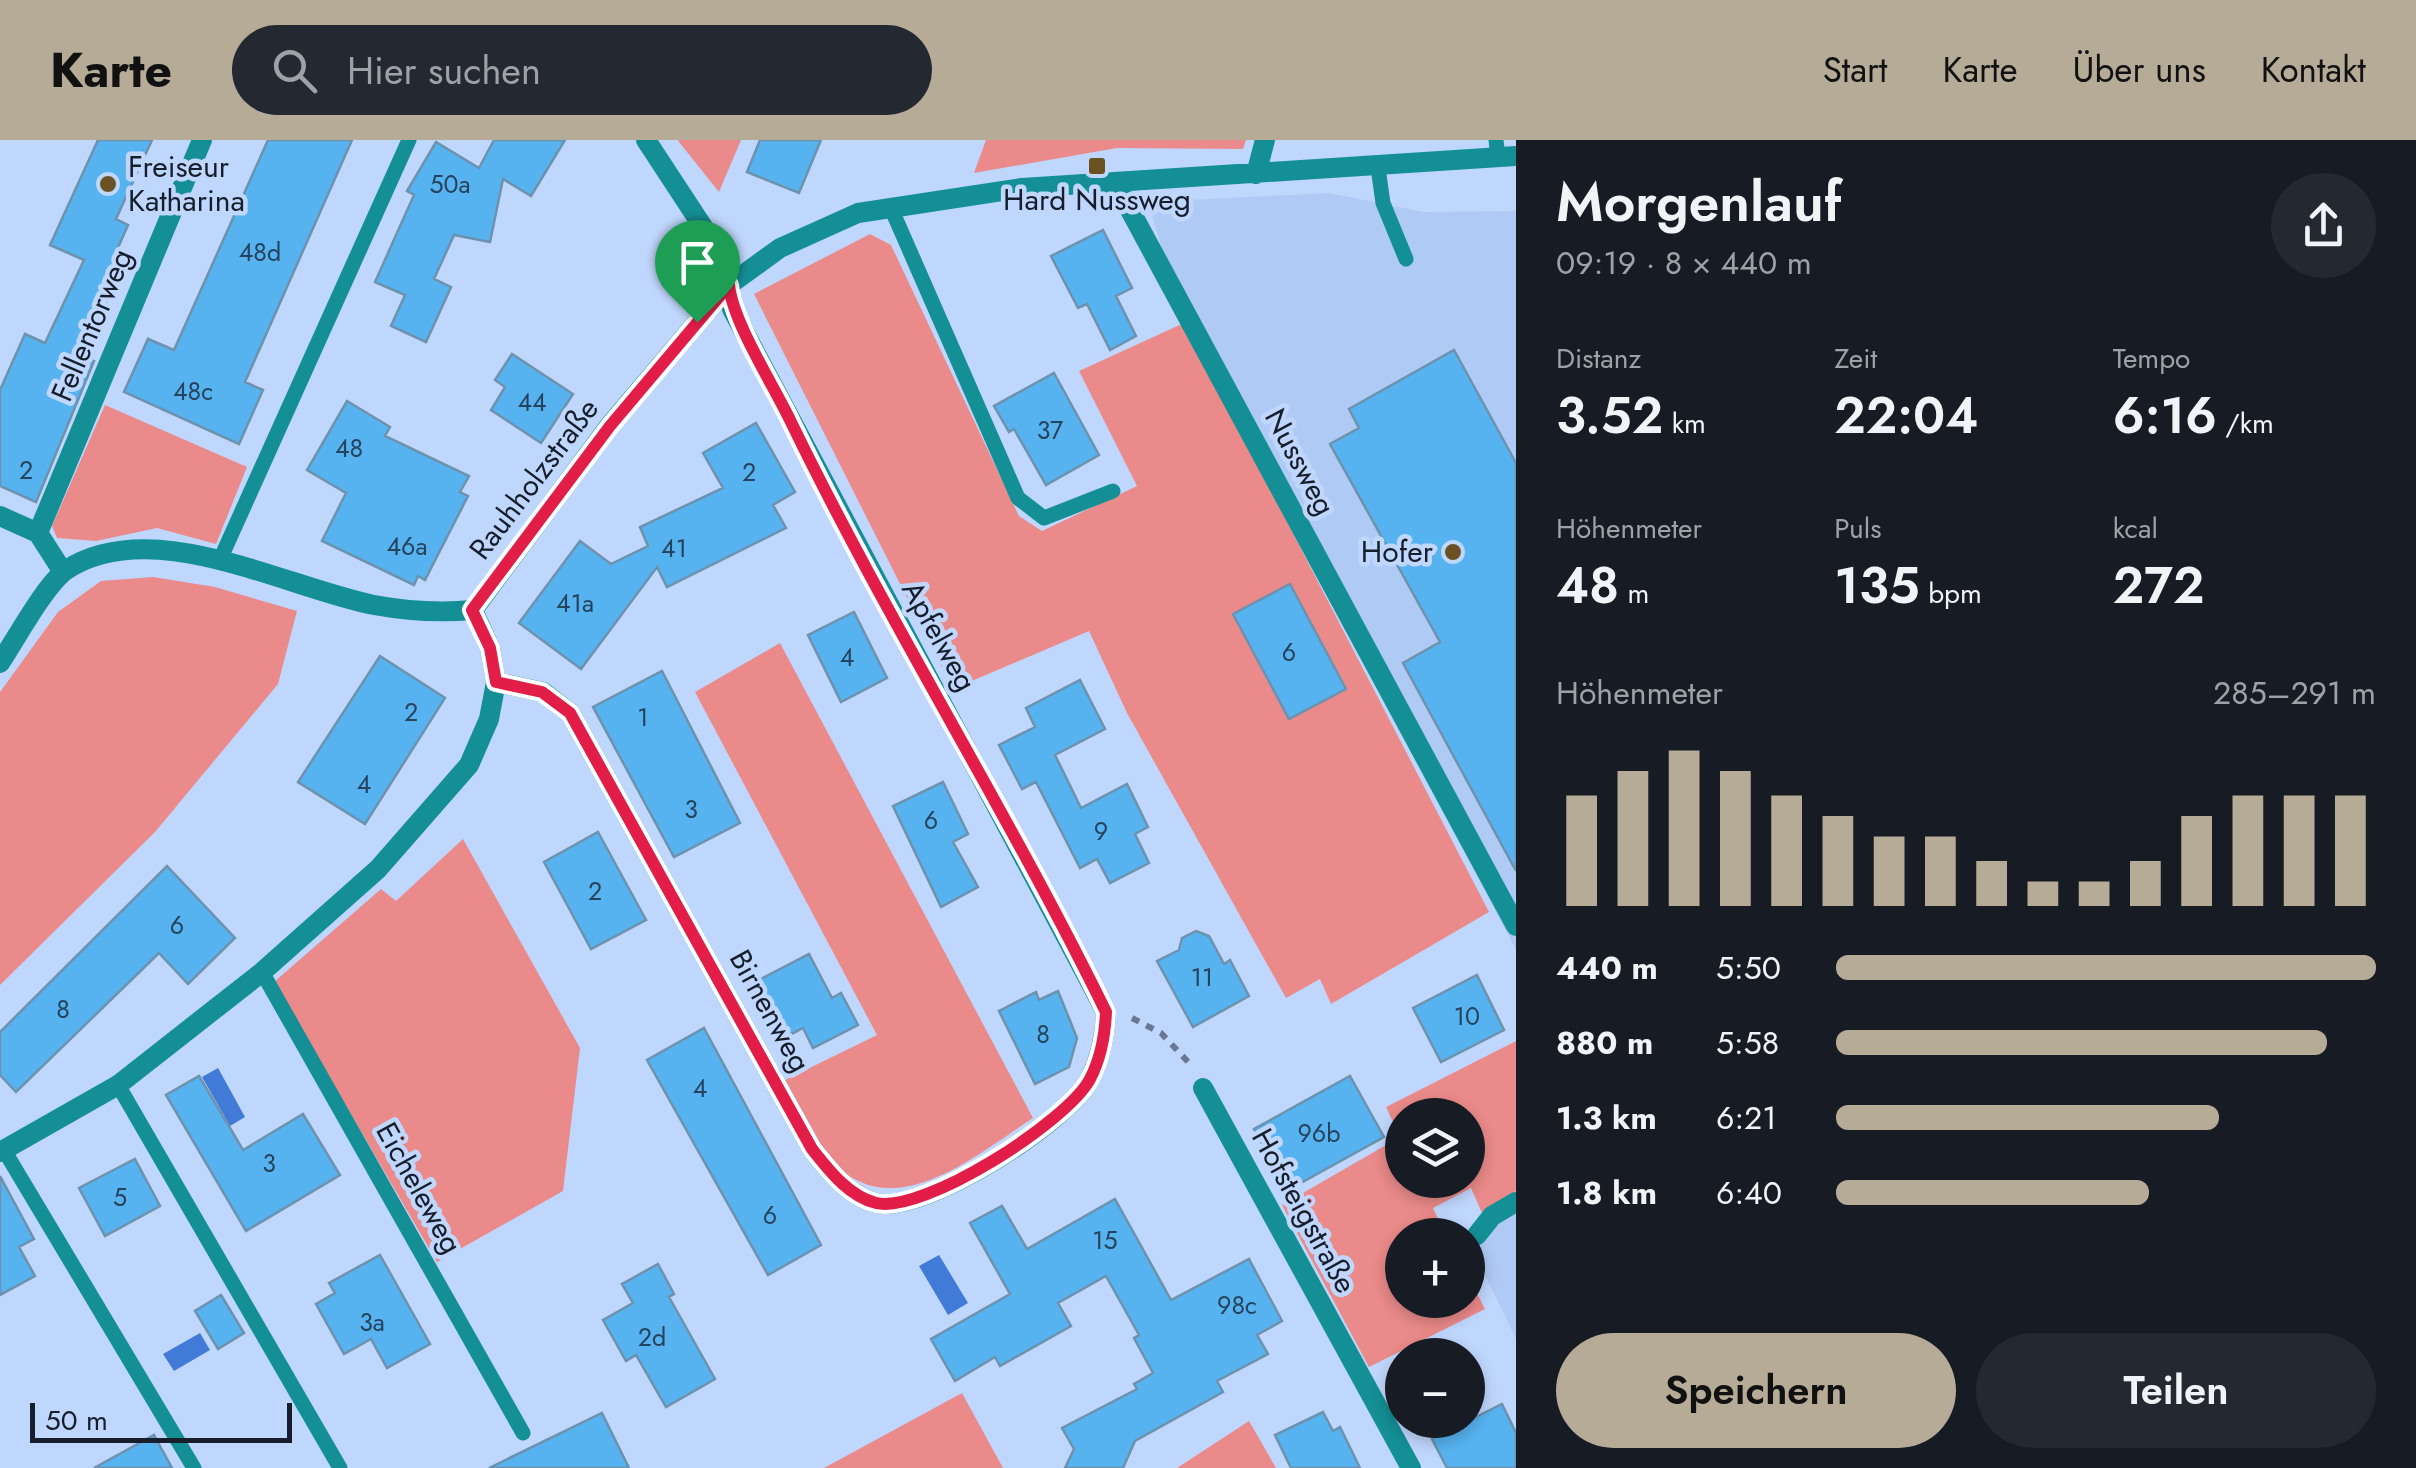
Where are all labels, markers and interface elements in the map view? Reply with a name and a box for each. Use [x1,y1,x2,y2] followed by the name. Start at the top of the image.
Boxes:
[232,25,932,115] search box
[50,36,172,105] text: Karte
[267,43,322,98] icon: search
[347,43,541,98] text: Hier suchen
[1823,45,1887,95] text: Start
[1942,45,2018,95] text: Karte
[2073,45,2206,95] text: Über uns
[2261,45,2366,95] text: Kontakt
[128,145,245,222] place label: Freiseur Katharina
[1086,155,1108,177] marker: Hard Nussweg
[1556,162,1842,242] text: Morgenlauf
[429,166,471,202] house number: 50a
[97,173,119,195] marker: Freiseur Katharina
[2271,173,2376,278] button: share
[1003,178,1191,221] place label: Hard Nussweg
[655,220,740,323] pin
[239,234,281,270] house number: 48d
[670,235,725,290] icon: arrive
[1556,240,1812,286] text: 09:19 · 8 × 440 m
[40,242,143,408] street label: Fellentorweg
[1556,338,1641,379] text: Distanz
[1834,338,1877,379] text: Zeit
[2113,338,2190,379] text: Tempo
[173,373,213,409] house number: 48c
[1556,379,1663,452] text: 3.52
[1834,379,1978,452] text: 22:04
[2113,379,2217,452] text: 6:16
[517,384,547,420] house number: 44
[459,389,609,568] street label: Rauhholzstraße
[1254,401,1347,523] street label: Nussweg
[1663,403,1706,444] text: km
[2217,403,2274,444] text: /km
[1037,412,1063,448] house number: 37
[335,430,363,466] house number: 48
[19,452,33,488] house number: 2
[742,454,756,490] house number: 2
[1556,508,1702,549] text: Höhenmeter
[1834,508,1882,549] text: Puls
[2113,508,2158,549] text: kcal
[386,528,428,564] house number: 46a
[661,530,687,566] house number: 41
[1361,530,1434,573] place label: Hofer
[1442,541,1464,563] marker: Hofer
[1556,549,1619,622] text: 48
[1834,549,1920,622] text: 135
[2113,549,2205,622] text: 272
[891,573,987,699] street label: Apfelweg
[1619,573,1649,614] text: m
[1920,573,1982,614] text: bpm
[556,585,594,621] house number: 41a
[1282,634,1296,670] house number: 6
[840,639,854,675] house number: 4
[1556,670,1723,716] text: Höhenmeter
[2213,670,2376,716] text: 285–291 m
[404,694,418,730] house number: 2
[637,699,649,735] house number: 1
[357,766,371,802] house number: 4
[684,791,698,827] house number: 3
[924,802,938,838] house number: 6
[1094,813,1108,849] house number: 9
[588,873,602,909] house number: 2
[170,907,184,943] house number: 6
[719,942,822,1080] street label: Birnenweg
[1556,945,1658,991] text: 440 m
[1716,945,1781,991] text: 5:50
[1191,959,1213,995] house number: 11
[56,991,70,1027] house number: 8
[1454,998,1480,1034] house number: 10
[1036,1016,1050,1052] house number: 8
[1556,1020,1653,1066] text: 880 m
[1716,1020,1779,1066] text: 5:58
[693,1070,707,1106] house number: 4
[1556,1095,1657,1141] text: 1.3 km
[1716,1095,1777,1141] text: 6:21
[1385,1098,1485,1438] map controls
[1385,1098,1485,1198] button: layers
[366,1114,473,1261] street label: Eicheleweg
[1297,1115,1341,1151] house number: 96b
[1241,1121,1367,1301] street label: Hofsteigstraße
[262,1145,276,1181] house number: 3
[1556,1170,1657,1216] text: 1.8 km
[1716,1170,1782,1216] text: 6:40
[113,1179,127,1215] house number: 5
[763,1197,777,1233] house number: 6
[1385,1218,1485,1318] button: +
[1092,1222,1118,1258] house number: 15
[1217,1287,1257,1323] house number: 98c
[359,1304,385,1340] house number: 3a
[638,1319,666,1355] house number: 2d
[1556,1333,1956,1448] button: Speichern
[1976,1333,2376,1448] button: Teilen
[1385,1338,1485,1438] button: −
[30,1398,292,1442] scale bar
[45,1400,108,1441] text: 50 m

